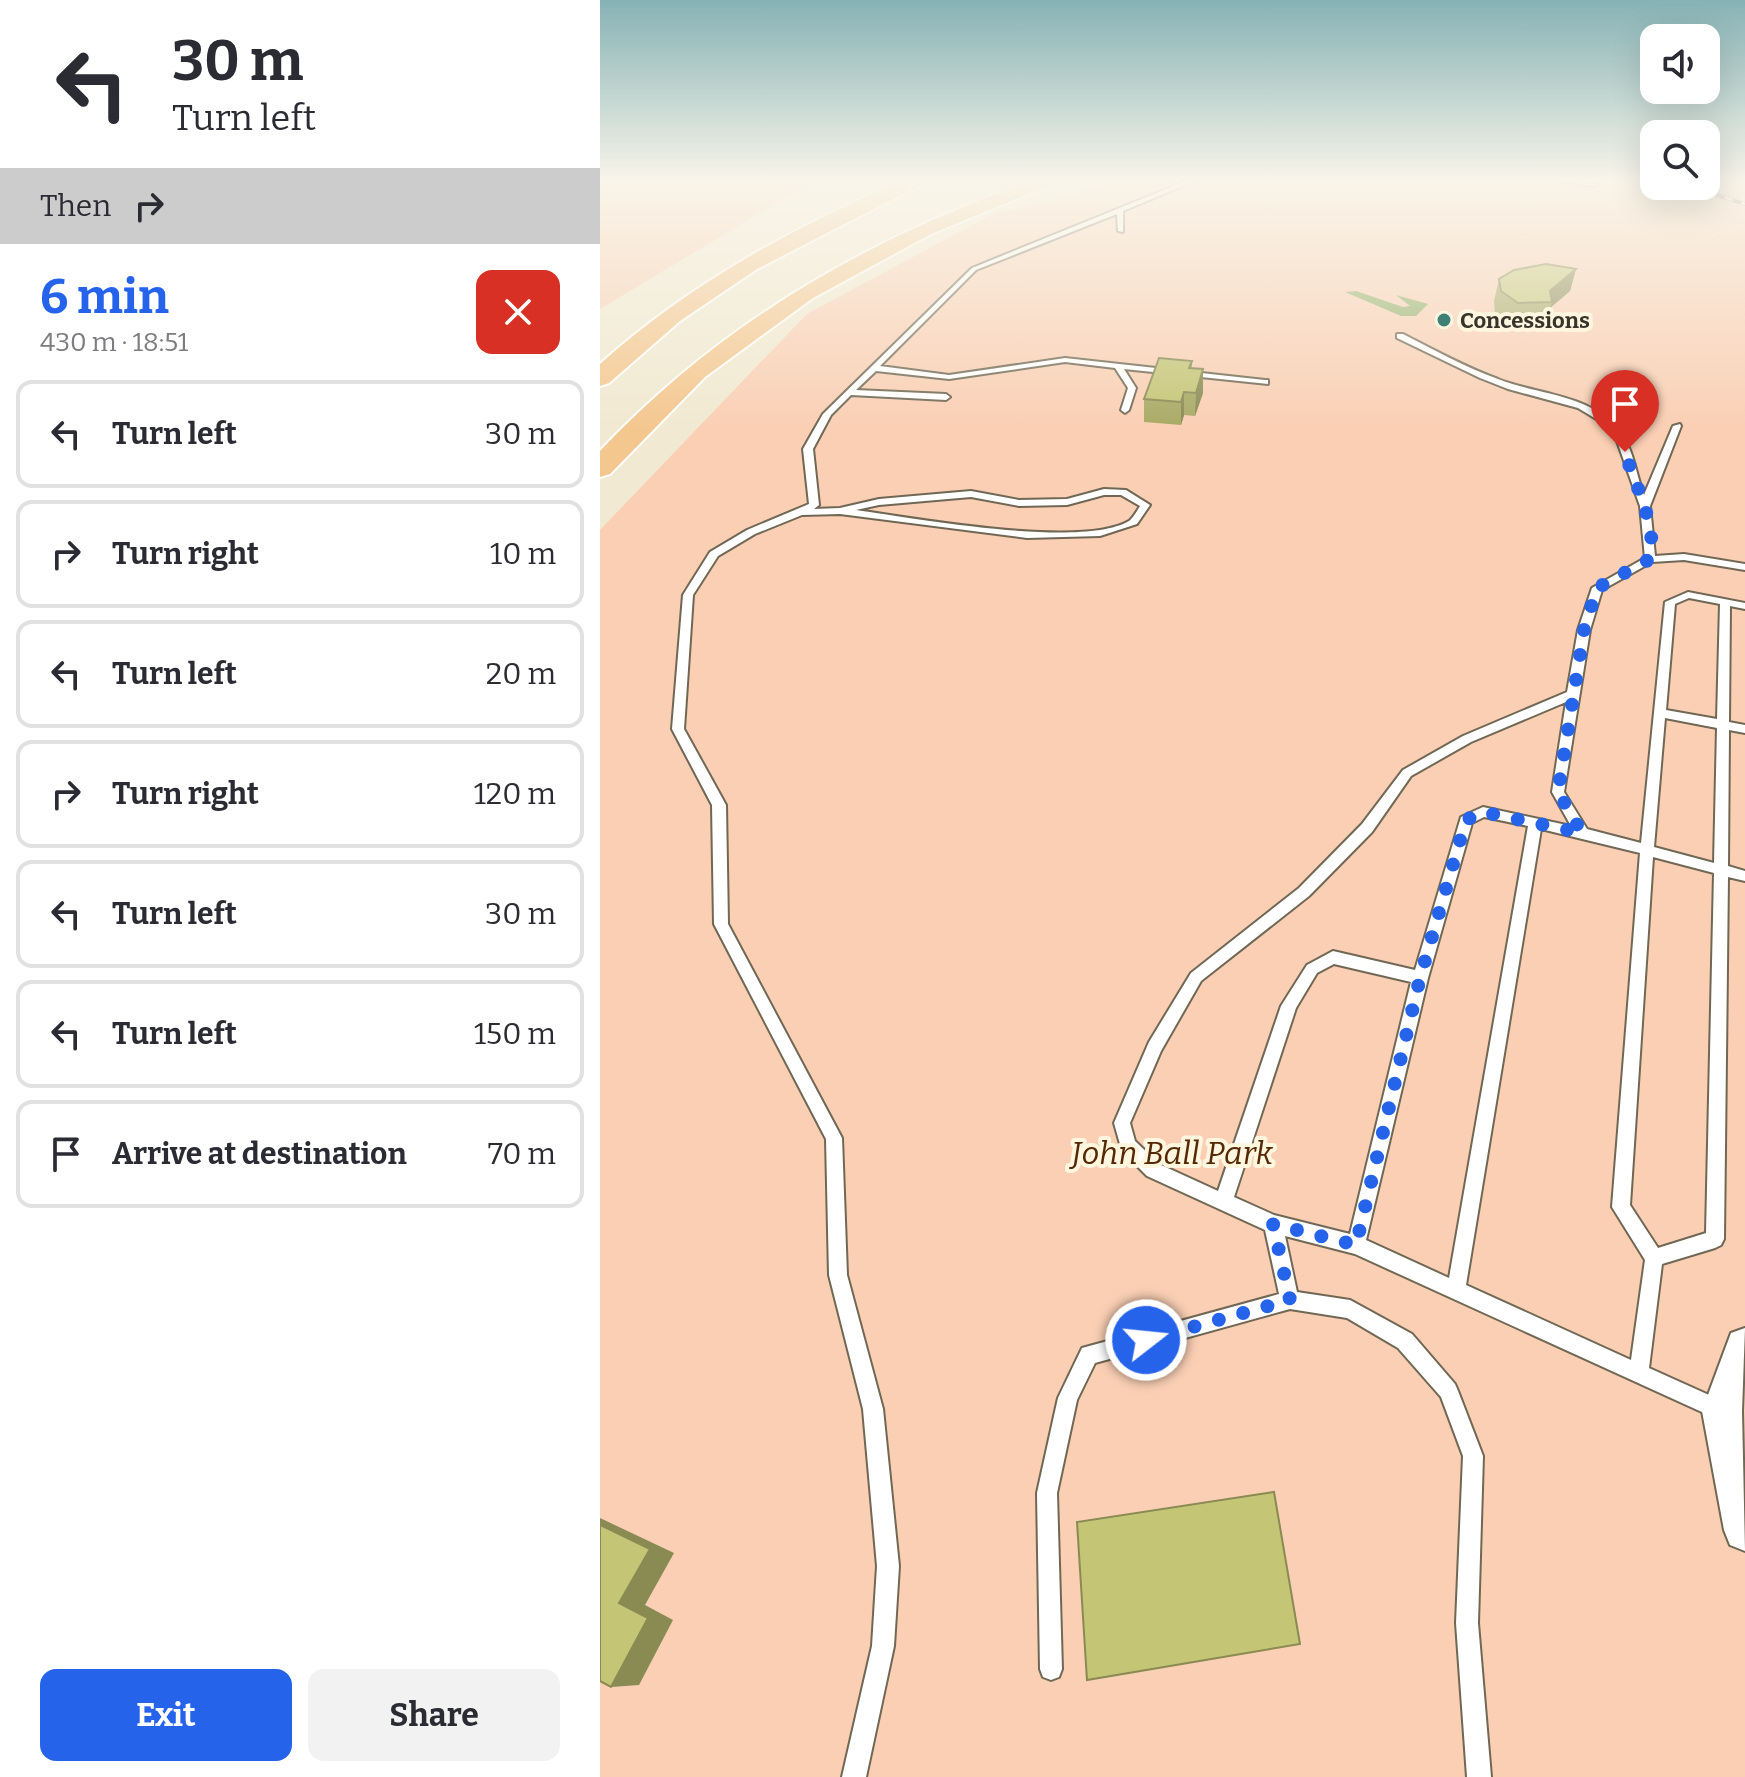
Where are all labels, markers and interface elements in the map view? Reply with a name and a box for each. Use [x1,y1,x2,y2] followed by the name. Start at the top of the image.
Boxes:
[1640,24,1720,200] map controls
[1640,24,1720,104] button: sound
[172,28,303,95] text: 30 m
[40,32,144,136] icon: left
[172,96,316,140] text: Turn left
[1640,120,1720,200] button: search
[127,184,171,228] icon: right
[40,188,111,224] text: Then
[40,268,169,326] text: 6 min
[476,270,560,354] button: close
[1460,307,1590,334] place label: Concessions
[1435,311,1453,329] marker: Concessions
[40,327,188,358] text: 430 m · 18:51
[1591,370,1659,452] pin
[1603,382,1647,426] icon: arrive
[44,412,88,456] icon: left
[112,416,237,452] text: Turn left
[485,416,556,452] text: 30 m
[44,532,88,576] icon: right
[112,536,259,572] text: Turn right
[490,536,556,572] text: 10 m
[44,652,88,696] icon: left
[112,656,237,692] text: Turn left
[486,656,556,692] text: 20 m
[44,772,88,816] icon: right
[112,776,259,812] text: Turn right
[474,776,556,812] text: 120 m
[44,892,88,936] icon: left
[112,896,237,932] text: Turn left
[485,896,556,932] text: 30 m
[44,1012,88,1056] icon: left
[112,1016,237,1052] text: Turn left
[474,1016,556,1052] text: 150 m
[44,1132,88,1176] icon: arrive
[1068,1134,1273,1172] park label: John Ball Park
[112,1136,407,1172] text: Arrive at destination
[488,1136,556,1172] text: 70 m
[1104,1298,1188,1382] position arrow
[40,1669,292,1761] button: Exit
[308,1669,560,1761] button: Share

